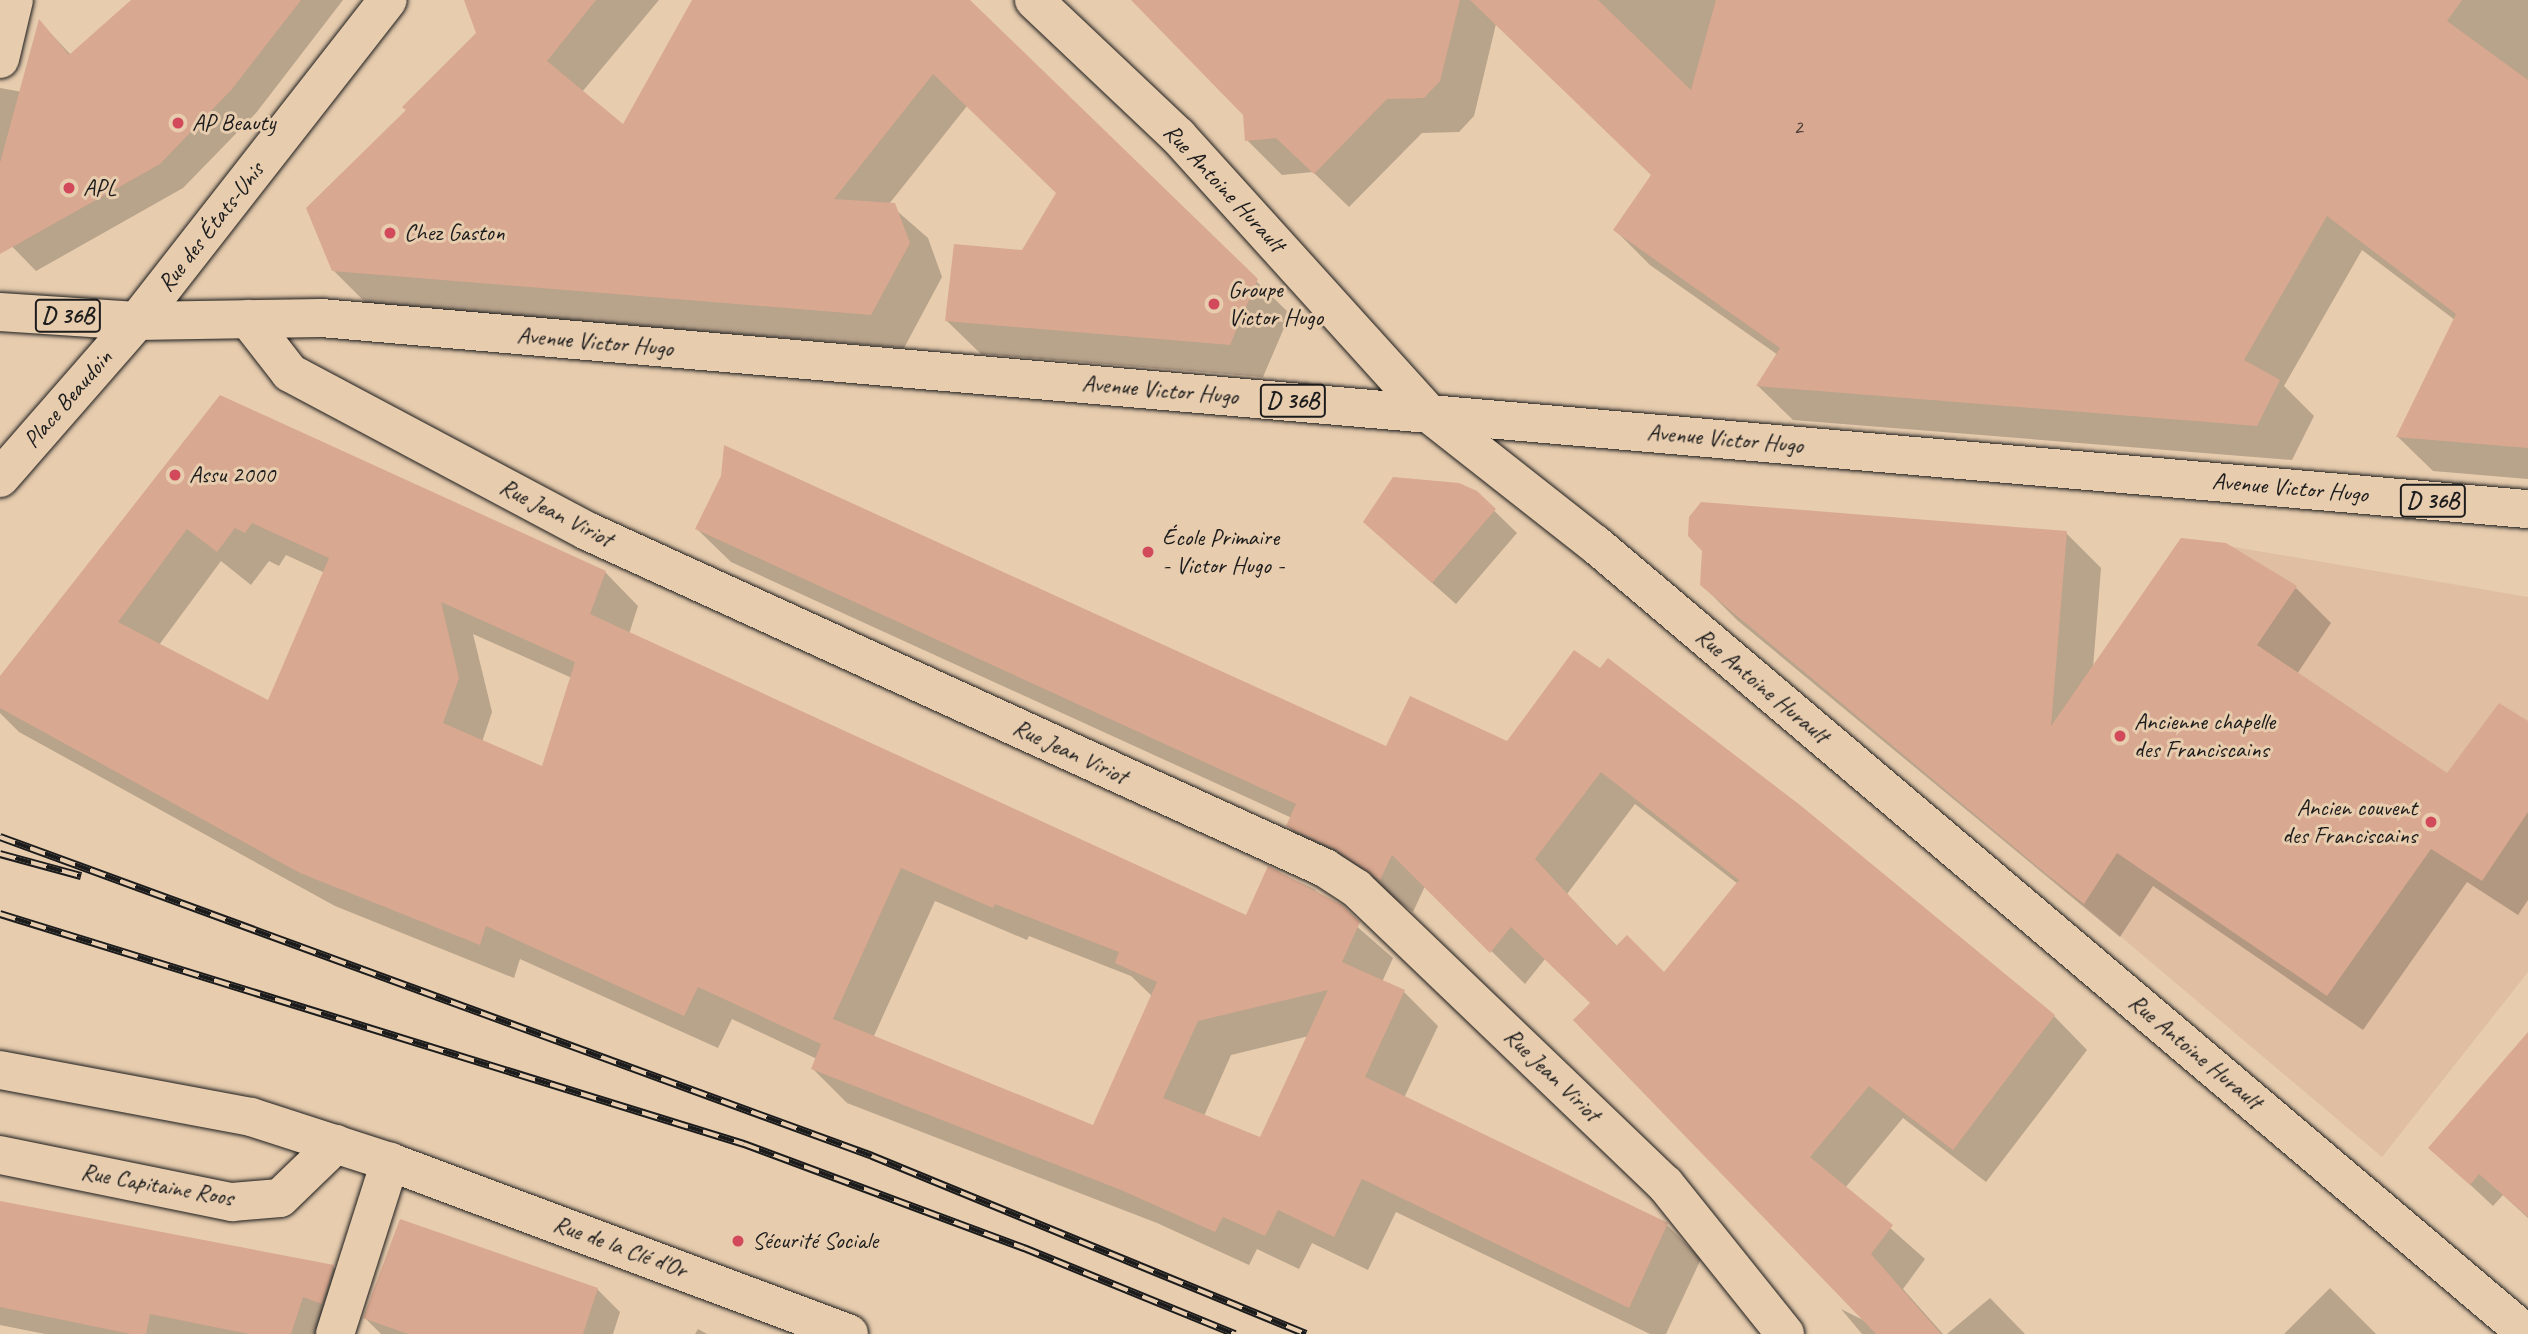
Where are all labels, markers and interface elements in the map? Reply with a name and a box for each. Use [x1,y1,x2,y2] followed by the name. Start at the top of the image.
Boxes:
[192,109,276,137] place label: AP Beauty
[1793,114,1803,140] house number: 2
[170,115,186,131] marker: AP Beauty
[1158,118,1290,258] street label: Rue Antoine Hurault
[151,156,271,298] street label: Rue des États-Unis
[83,174,116,202] place label: APL
[61,180,77,196] marker: APL
[404,219,505,247] place label: Chez Gaston
[382,225,398,241] marker: Chez Gaston
[1228,276,1323,332] place label: Groupe Victor Hugo
[35,296,101,336] road number: D 36B
[1206,296,1222,312] marker: Groupe Victor Hugo
[516,321,674,363] street label: Avenue Victor Hugo
[18,344,118,454] street label: Place Beaudoin
[1081,369,1239,411] street label: Avenue Victor Hugo
[1260,382,1326,420] road number: D 36B
[1646,418,1804,460] street label: Avenue Victor Hugo
[189,461,275,489] place label: Assu 2000
[167,467,183,483] marker: Assu 2000
[2211,467,2369,509] street label: Avenue Victor Hugo
[495,473,617,553] street label: Rue Jean Viriot
[2400,481,2466,520] road number: D 36B
[1162,524,1284,580] place label: École Primaire - Victor Hugo -
[1140,544,1156,560] marker: École Primaire - Victor Hugo -
[1690,622,1834,750] street label: Rue Antoine Hurault
[2134,708,2275,764] place label: Ancienne chapelle des Franciscains
[1009,713,1131,791] street label: Rue Jean Viriot
[2112,728,2128,744] marker: Ancienne chapelle des Franciscains
[2282,794,2417,850] place label: Ancien couvent des Franciscains
[2423,814,2439,830] marker: Ancien couvent des Franciscains
[2123,988,2267,1116] street label: Rue Antoine Hurault
[1498,1022,1606,1128] street label: Rue Jean Viriot
[78,1157,236,1213] street label: Rue Capitaine Roos
[549,1210,691,1284] street label: Rue de la Clé d'Or
[752,1227,878,1255] place label: Sécurité Sociale
[730,1233,746,1249] marker: Sécurité Sociale

